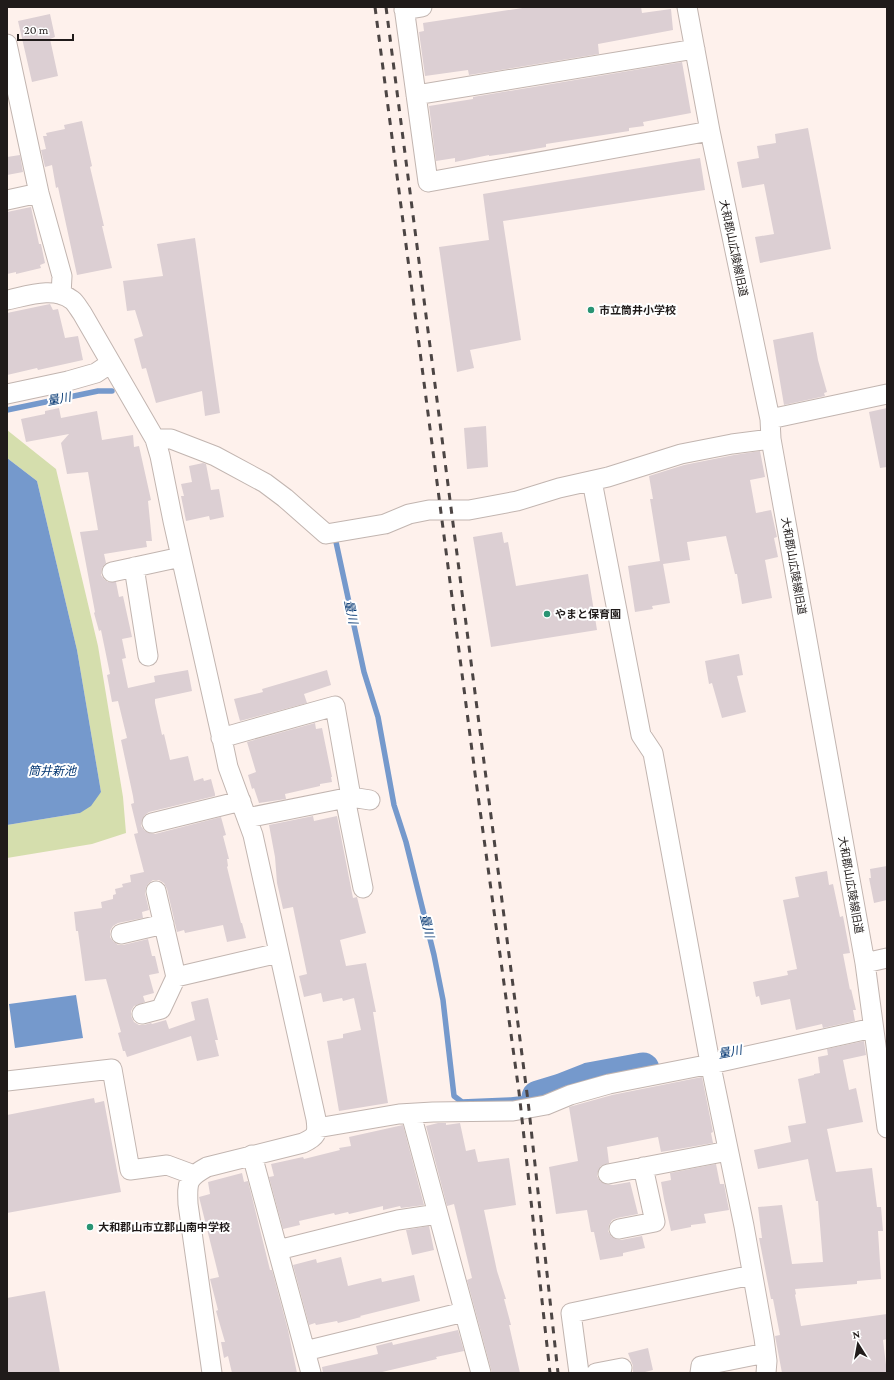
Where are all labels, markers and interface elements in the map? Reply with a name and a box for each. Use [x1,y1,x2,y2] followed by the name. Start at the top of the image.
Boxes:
[18,16,73,42] scale bar
[24,23,49,37] text: 20 m
[718,198,750,298] street label: 大和郡山広陵線旧道
[599,304,676,316] place label: 市立筒井小学校
[586,305,596,315] marker: 市立筒井小学校
[46,389,74,408] water label: 量川
[779,516,809,616] street label: 大和郡山広陵線旧道
[342,599,361,627] water label: 量川
[555,608,621,620] place label: やまと保育園
[542,609,552,619] marker: やまと保育園
[28,764,77,778] water label: 筒井新池
[836,835,866,935] street label: 大和郡山広陵線旧道
[417,913,437,941] water label: 量川
[717,1042,745,1061] water label: 量川
[98,1221,230,1233] place label: 大和郡山市立郡山南中学校
[85,1222,95,1232] marker: 大和郡山市立郡山南中学校
[838,1324,878,1364] north arrow
[851,1327,861,1341] text: N

